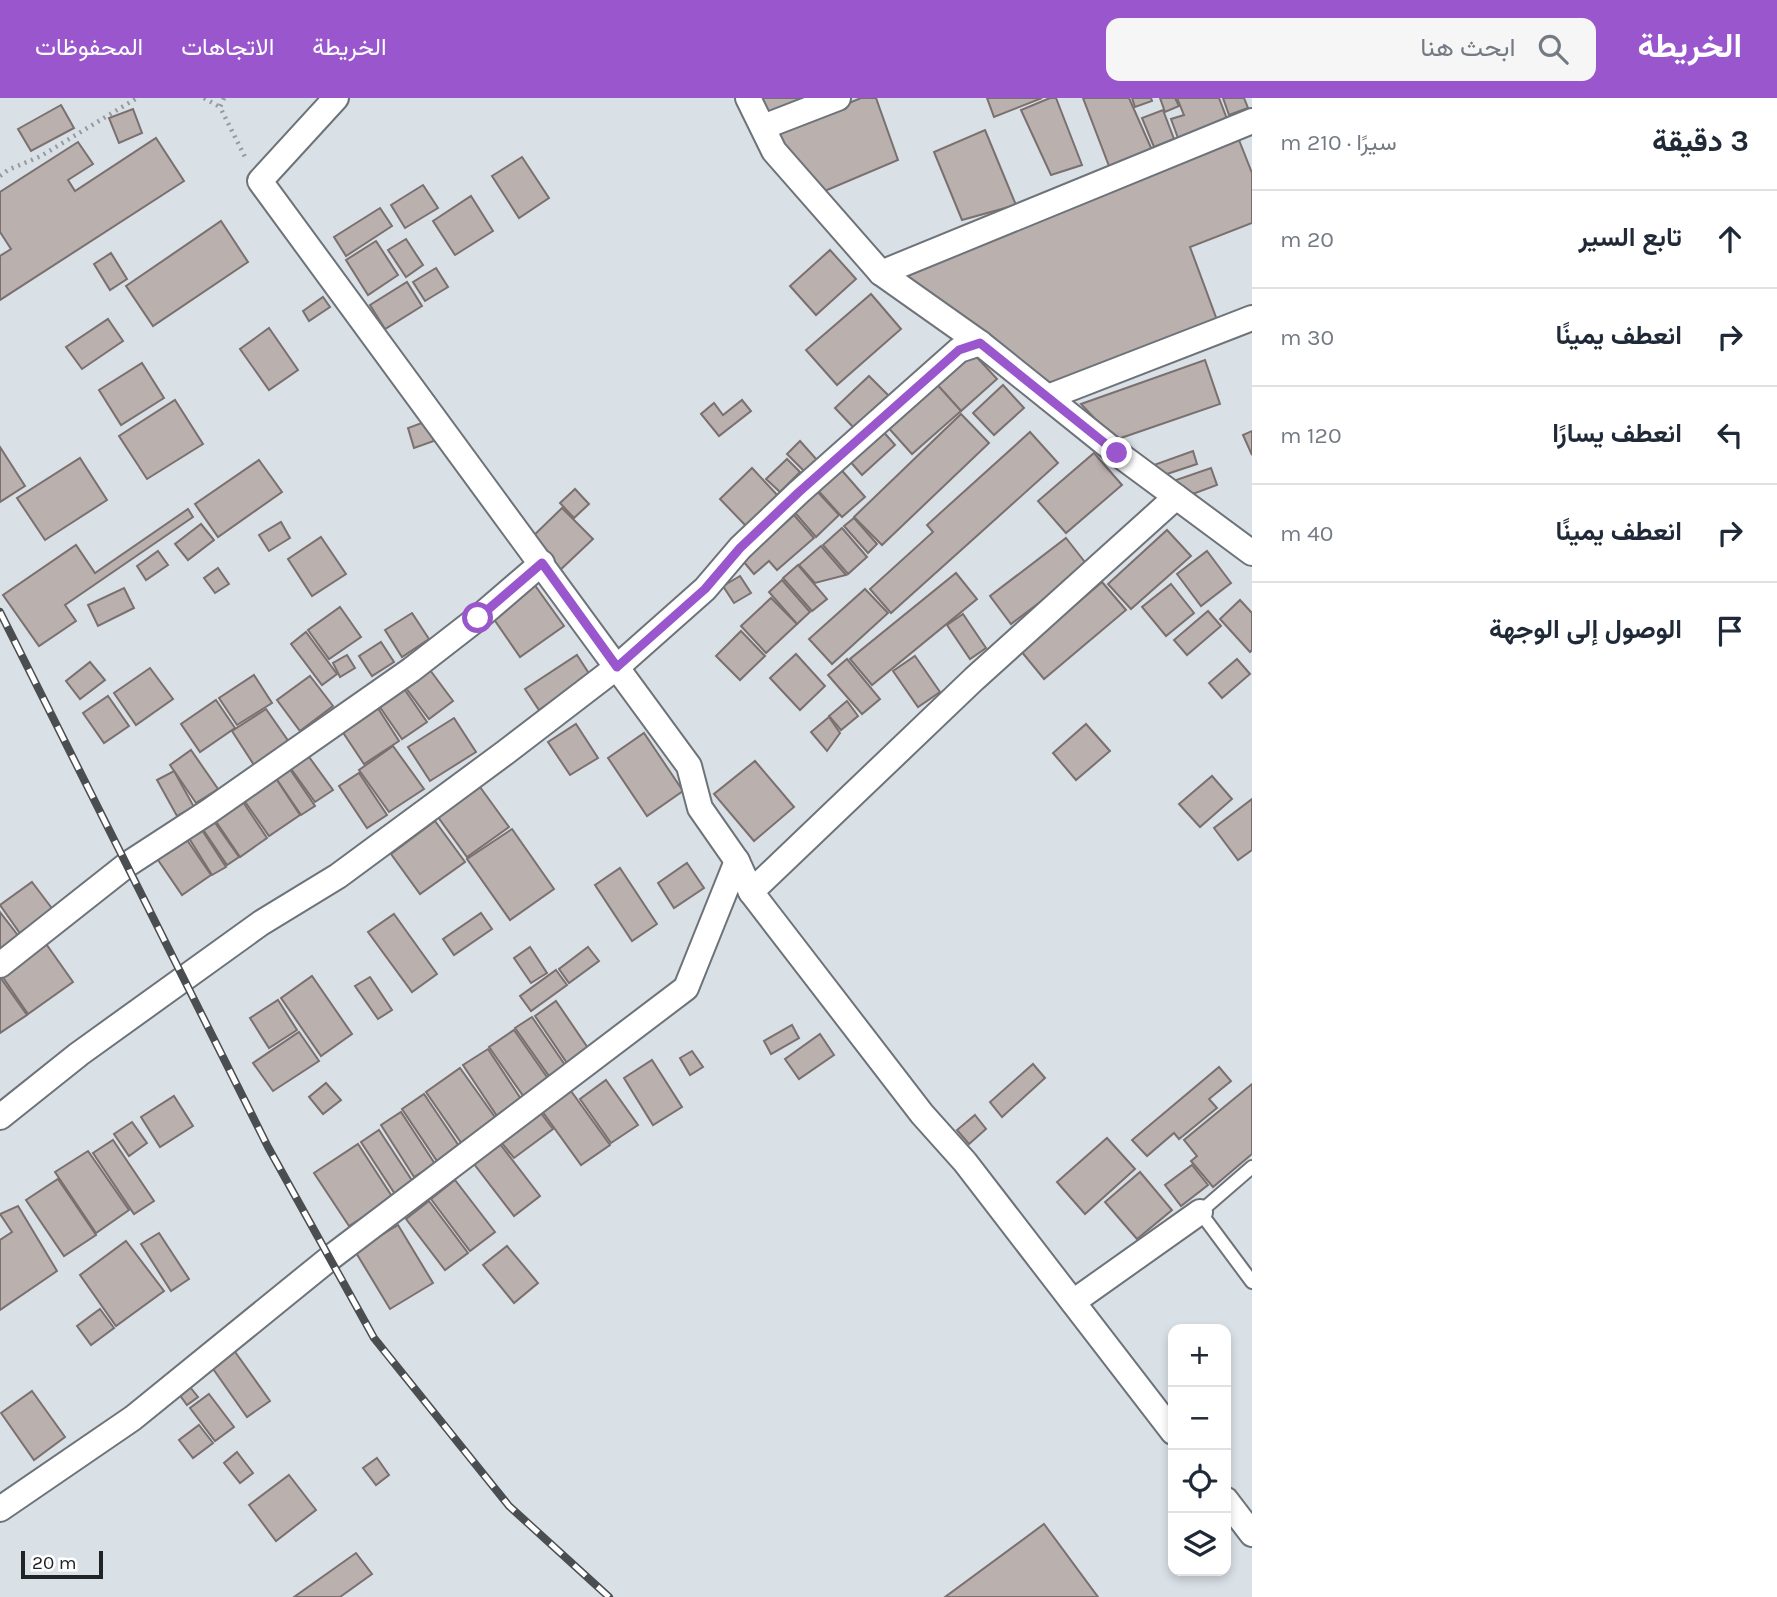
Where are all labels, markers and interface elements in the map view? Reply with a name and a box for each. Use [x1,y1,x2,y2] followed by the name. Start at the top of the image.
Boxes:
[1106,18,1596,81] search box
[1638,27,1742,65] text: الخريطة
[1534,30,1572,68] icon: search
[1420,32,1516,63] text: ابحث هنا
[35,33,143,61] text: المحفوظات
[181,33,274,61] text: الاتجاهات
[312,33,387,61] text: الخريطة
[1652,123,1749,159] text: 3 دقيقة
[1280,129,1397,156] text: سيرًا · 210 m
[1711,220,1749,258] icon: ahead
[1578,222,1682,253] text: تابع السير
[1280,226,1334,253] text: 20 m
[1711,318,1749,356] icon: right
[1556,320,1682,351] text: انعطف يمينًا
[1280,324,1334,351] text: 30 m
[1711,416,1749,454] icon: left
[1552,418,1682,449] text: انعطف يسارًا
[1280,422,1342,449] text: 120 m
[1101,437,1132,468] route end
[1711,514,1749,552] icon: right
[1556,516,1682,547] text: انعطف يمينًا
[1280,520,1334,547] text: 40 m
[462,602,493,633] route start
[1711,612,1749,650] icon: arrive
[1489,614,1682,645] text: الوصول إلى الوجهة
[1168,1324,1231,1576] map controls
[1168,1324,1231,1387] button: +
[1168,1387,1231,1450] button: −
[1168,1450,1231,1513] button: locate
[1168,1513,1231,1576] button: layers
[21,1548,103,1580] scale bar
[32,1552,77,1574] text: 20 m

